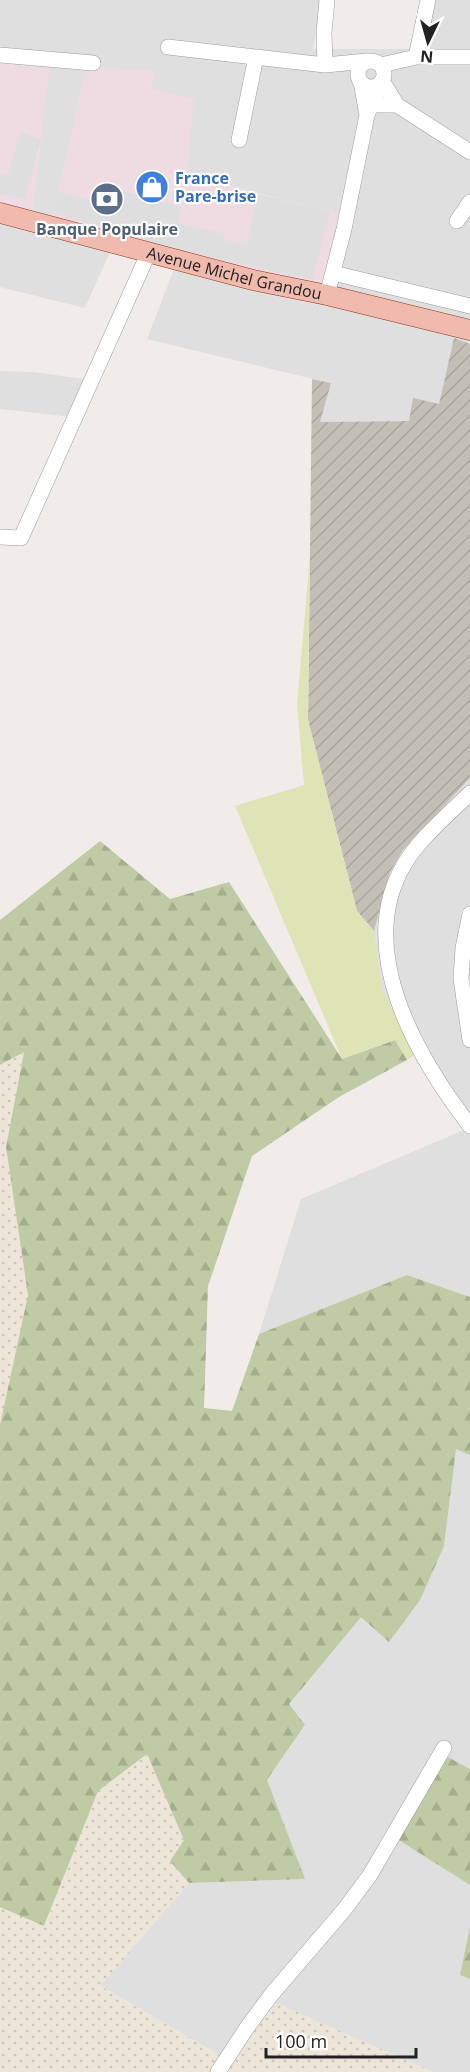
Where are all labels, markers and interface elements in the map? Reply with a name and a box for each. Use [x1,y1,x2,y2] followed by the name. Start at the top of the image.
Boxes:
[398,12,458,72] north arrow
[419,45,434,68] text: N
[175,167,256,207] place label: France Pare-brise
[134,169,170,205] shop icon: France Pare-brise
[89,181,125,217] bank icon: Banque Populaire
[36,218,178,240] place label: Banque Populaire
[145,241,324,305] street label: Avenue Michel Grandou
[266,2021,416,2059] scale bar
[275,2029,327,2053] text: 100 m

